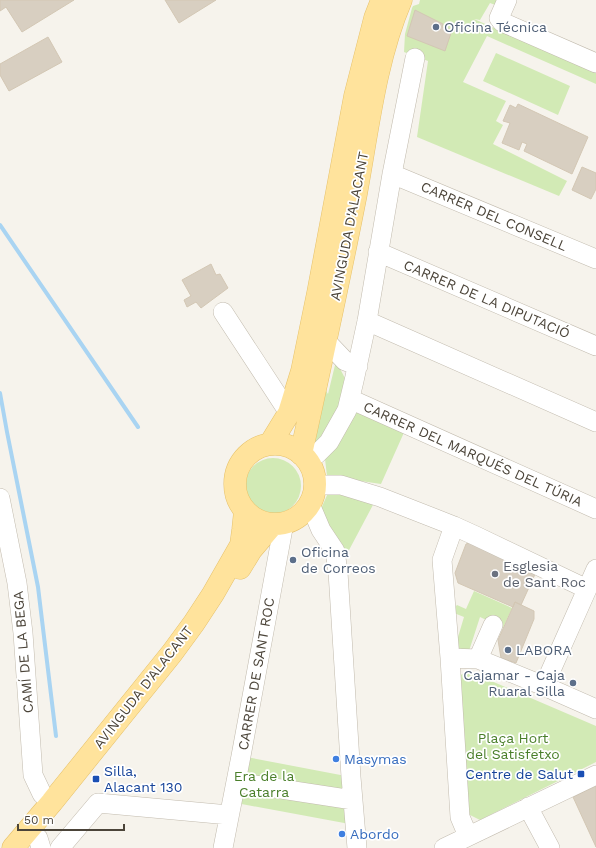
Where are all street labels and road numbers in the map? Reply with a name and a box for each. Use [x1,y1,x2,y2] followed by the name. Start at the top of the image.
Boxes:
[327,150,371,302] street label: AVINGUDA D'ALACANT
[418,178,570,254] street label: CARRER DEL CONSELL
[401,257,573,341] street label: CARRER DE LA DIPUTACIÓ
[361,398,585,510] street label: CARRER DEL MARQUÉS DEL TÚRIA
[10,590,36,714] street label: CAMÍ DE LA BEGA
[235,596,277,752] street label: CARRER DE SANT ROC
[90,622,196,752] street label: AVINGUDA D'ALACANT

